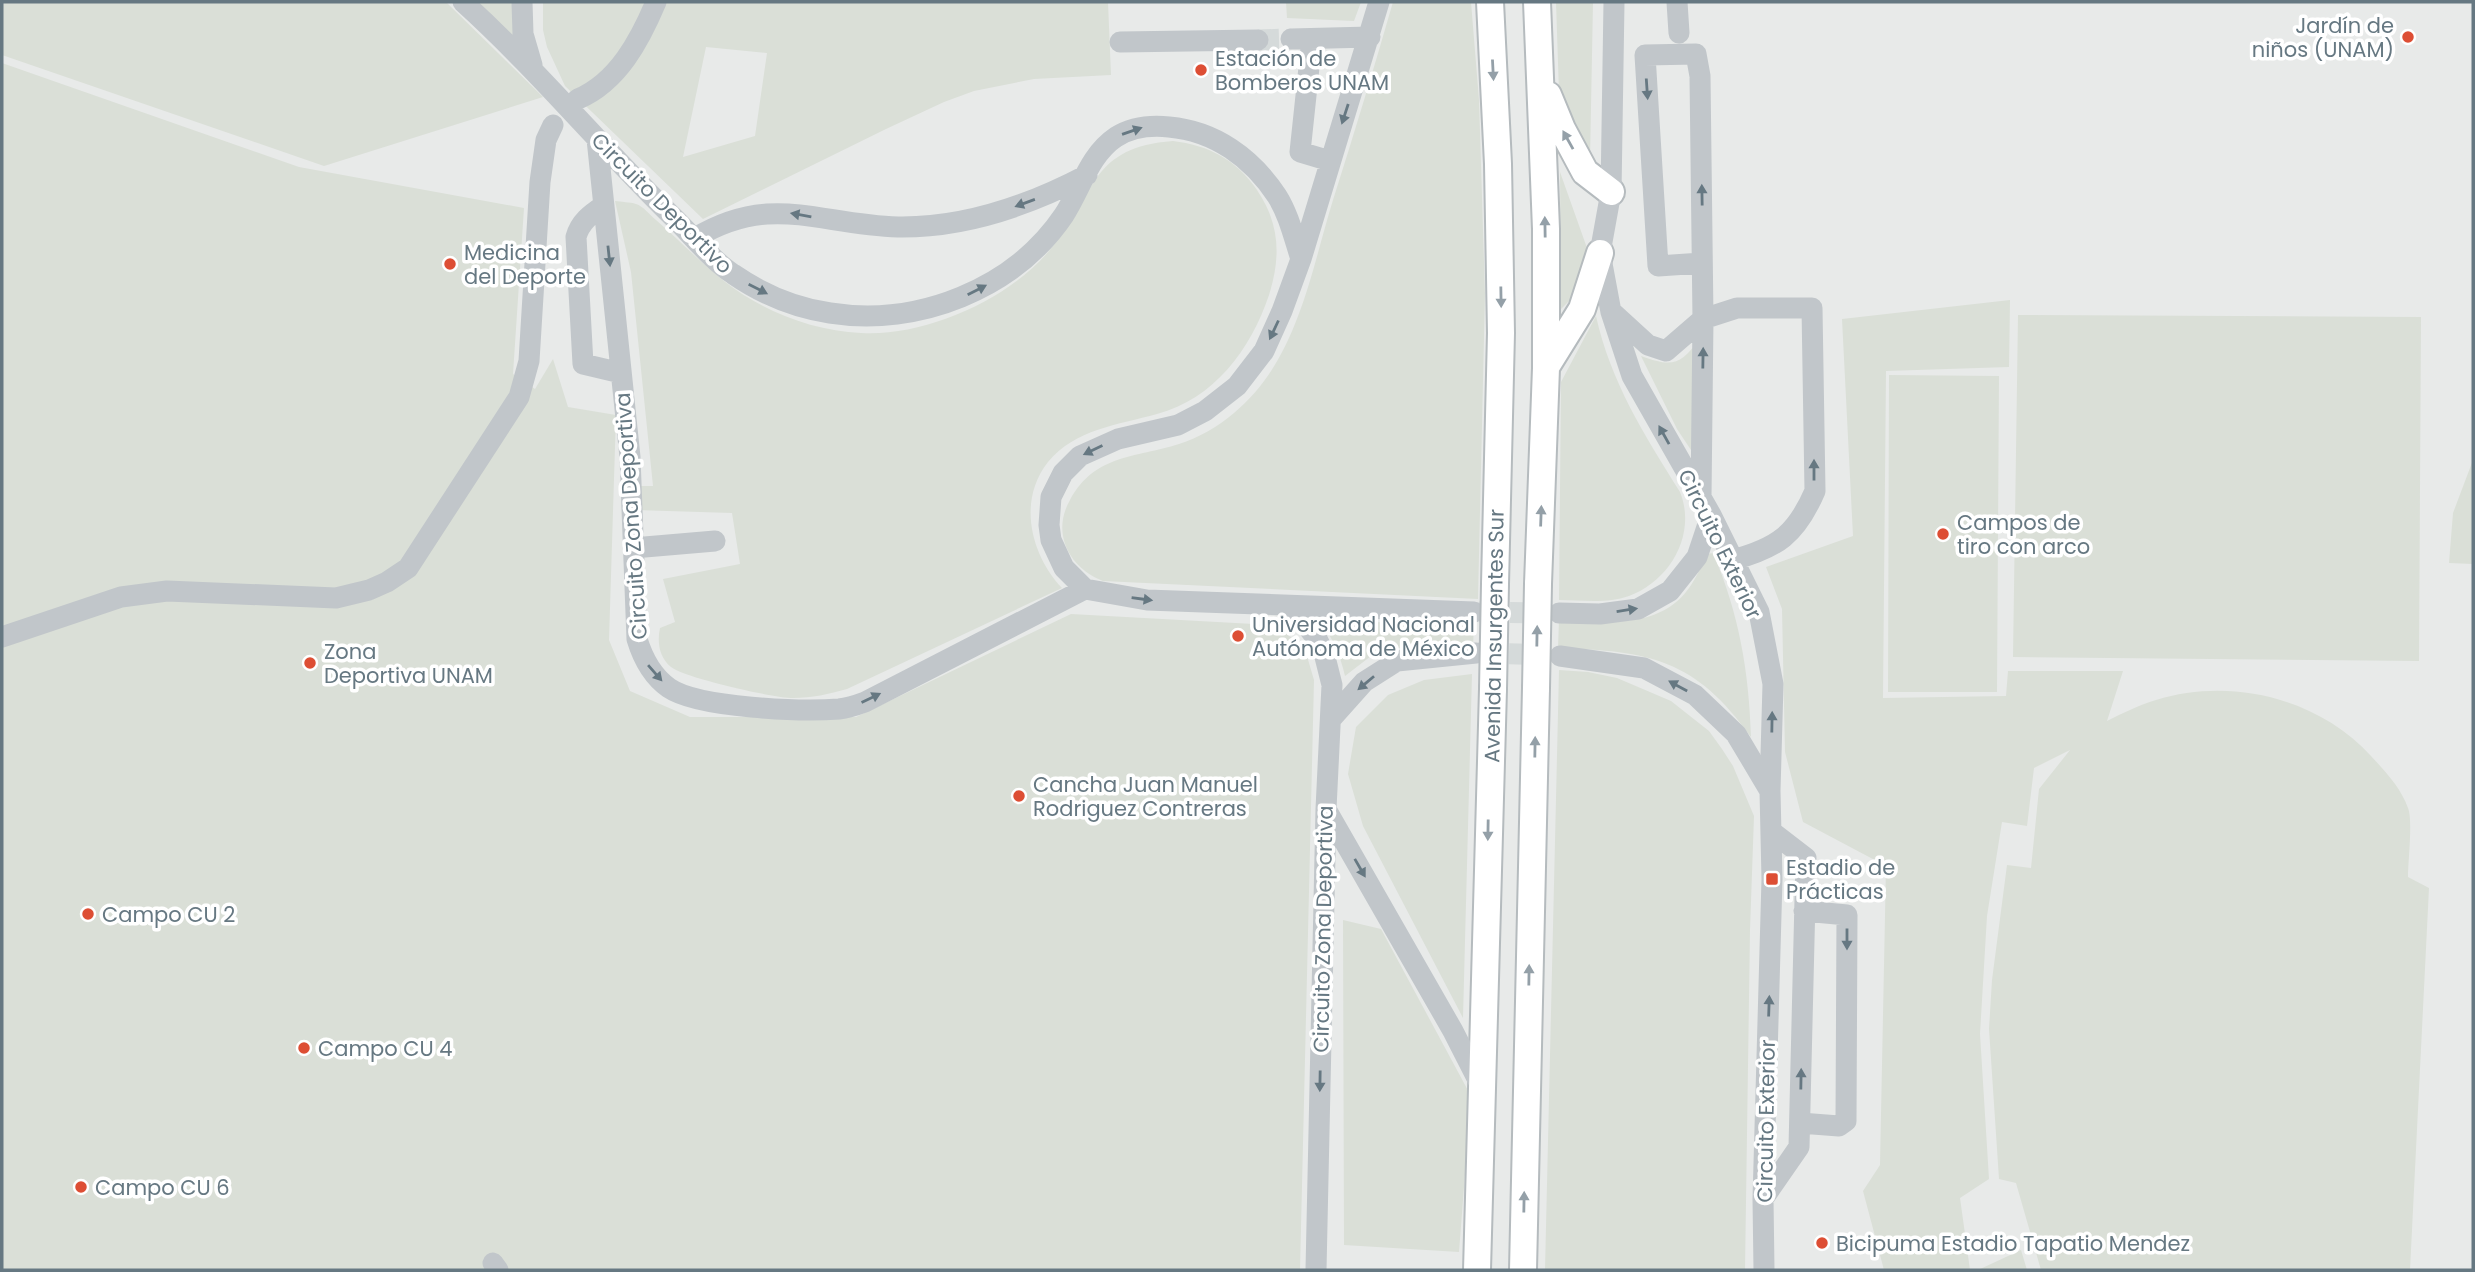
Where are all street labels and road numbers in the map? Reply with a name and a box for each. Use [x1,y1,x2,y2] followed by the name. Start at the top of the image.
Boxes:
[585,126,739,280] street label: Circuito Deportivo
[608,392,654,640] street label: Circuito Zona Deportiva
[1671,464,1769,624] street label: Circuito Exterior
[1477,509,1511,763] street label: Avenida Insurgentes Sur
[1306,805,1340,1053] street label: Circuito Zona Deportiva
[1750,1039,1782,1203] street label: Circuito Exterior

